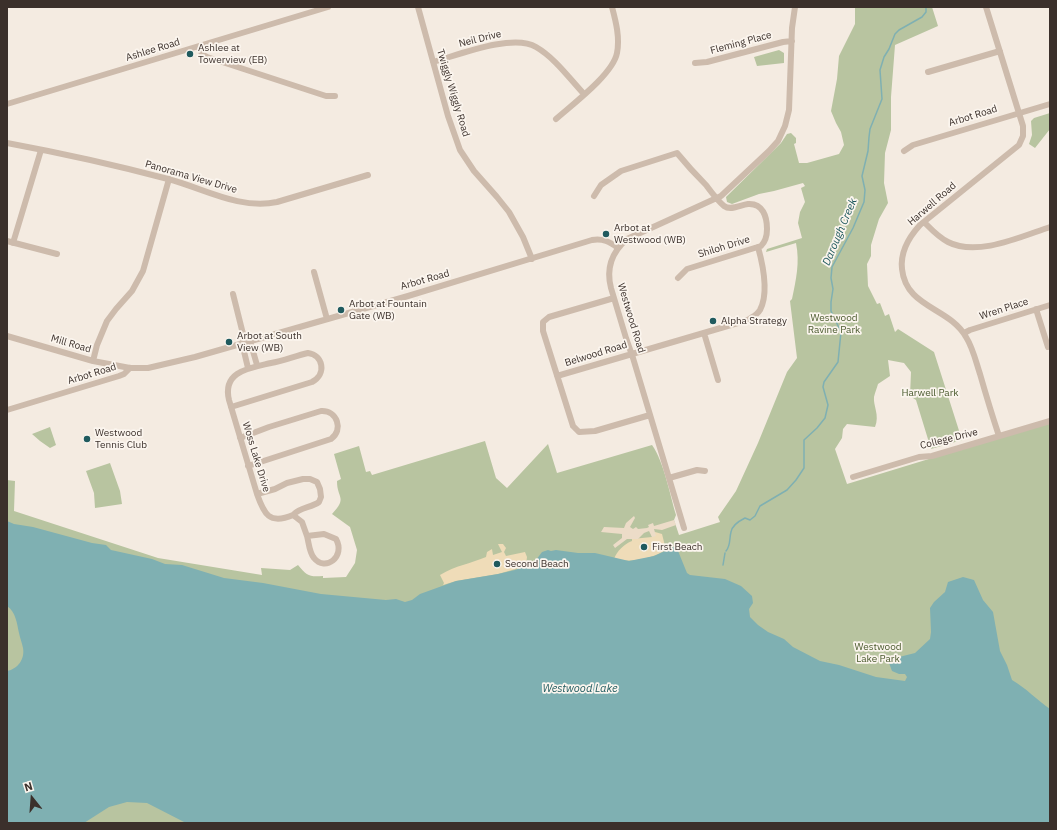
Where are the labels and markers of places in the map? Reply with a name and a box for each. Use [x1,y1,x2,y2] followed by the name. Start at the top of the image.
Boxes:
[198,42,267,66] place label: Ashlee at Towerview (EB)
[185,49,195,59] marker: Ashlee at Towerview (EB)
[614,222,686,246] place label: Arbot at Westwood (WB)
[601,229,611,239] marker: Arbot at Westwood (WB)
[349,298,427,322] place label: Arbot at Fountain Gate (WB)
[336,305,346,315] marker: Arbot at Fountain Gate (WB)
[721,315,787,327] place label: Alpha Strategy
[708,316,718,326] marker: Alpha Strategy
[237,330,302,354] place label: Arbot at South View (WB)
[224,337,234,347] marker: Arbot at South View (WB)
[95,427,147,450] place label: Westwood Tennis Club
[82,434,92,444] marker: Westwood Tennis Club
[652,541,702,553] place label: First Beach
[639,542,649,552] marker: First Beach
[505,558,569,570] place label: Second Beach
[492,559,502,569] marker: Second Beach

